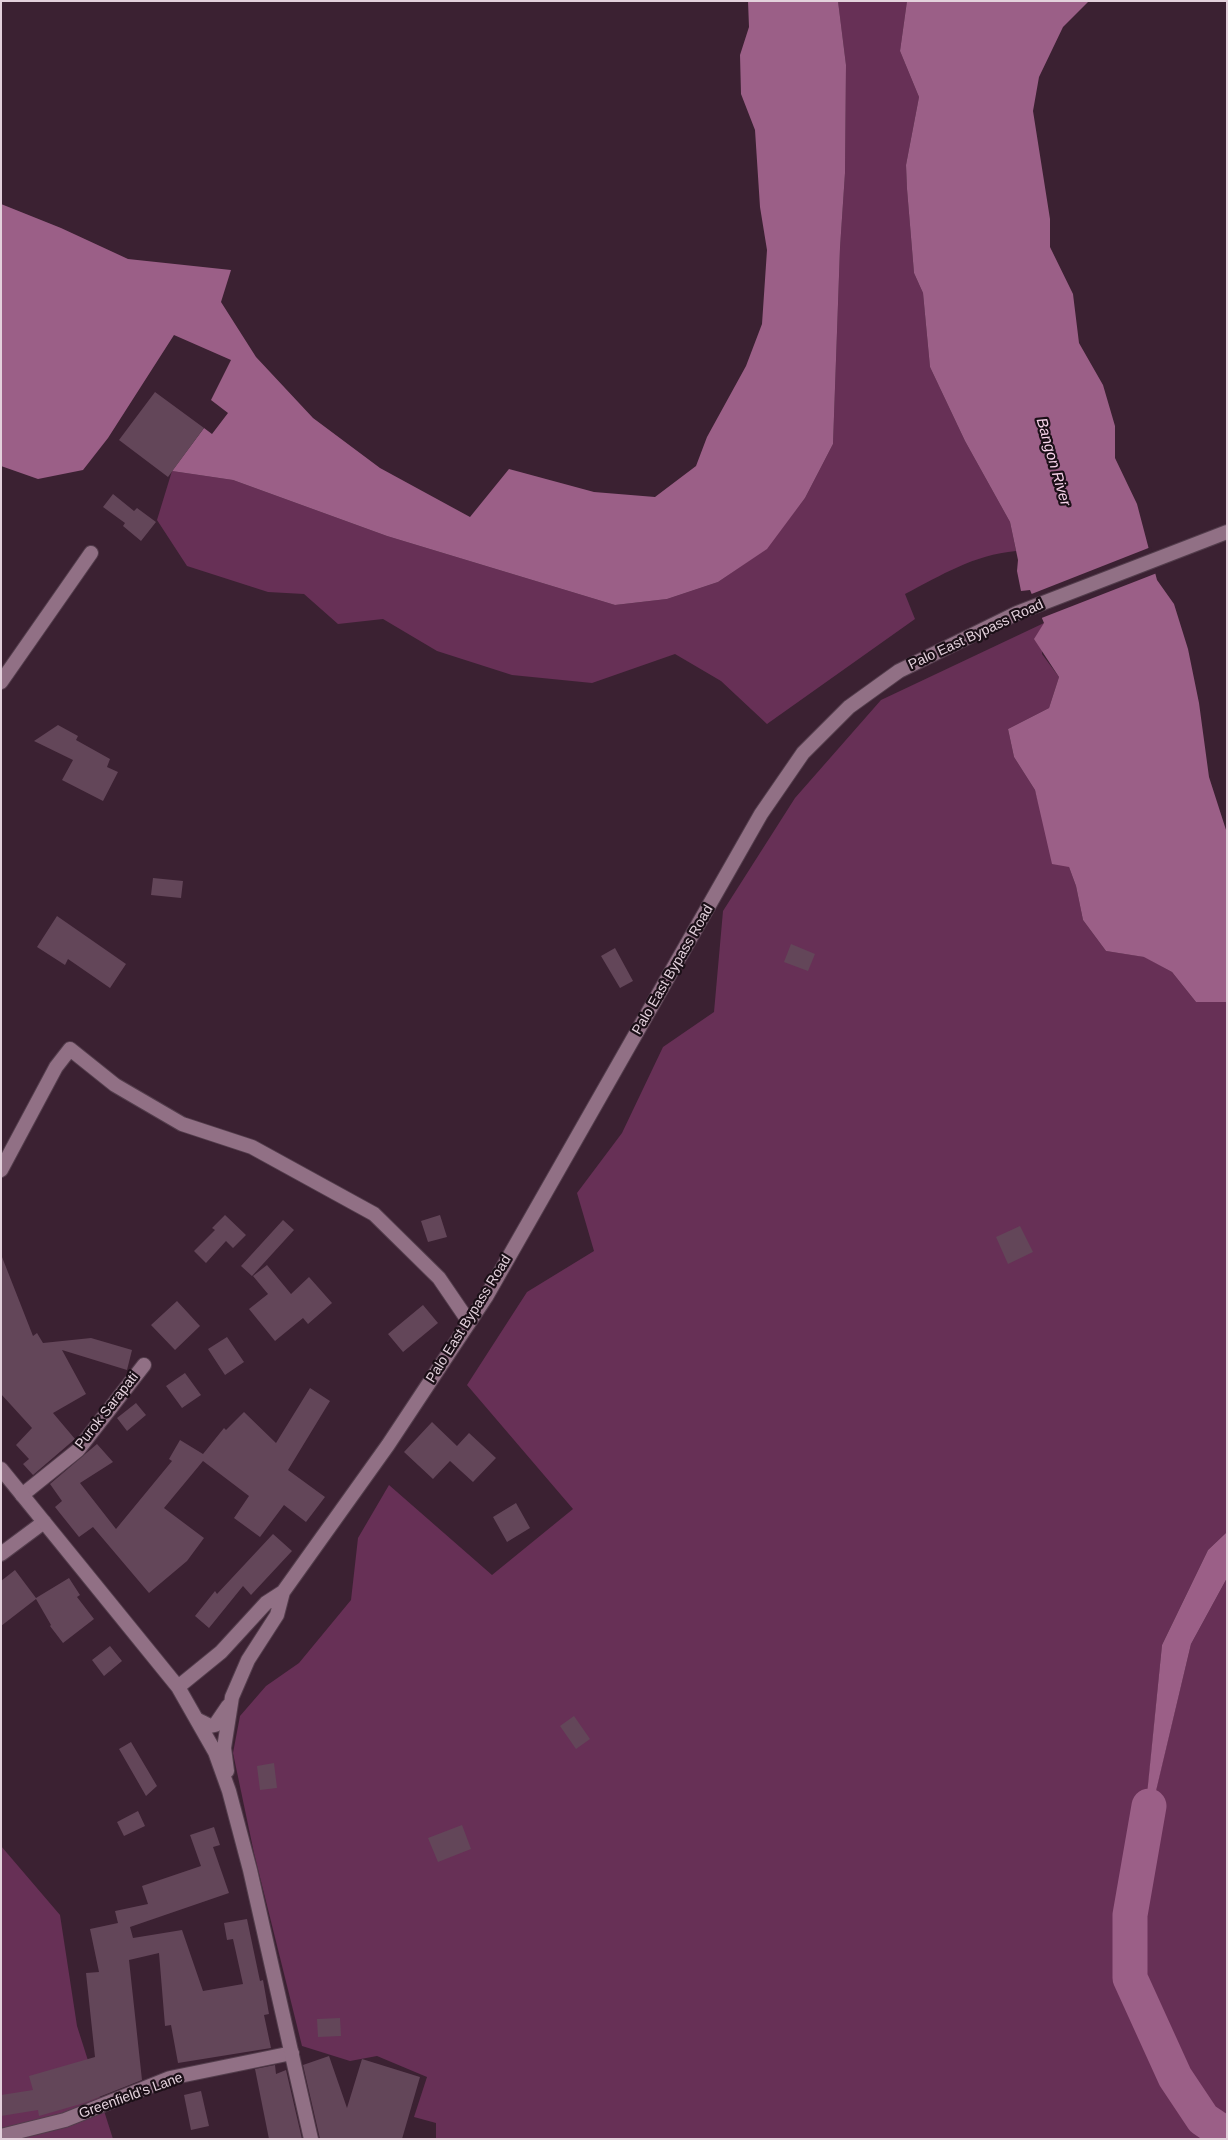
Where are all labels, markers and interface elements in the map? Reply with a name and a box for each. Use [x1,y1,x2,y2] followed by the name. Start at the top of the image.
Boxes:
[1032,416,1074,508] water label: Bangon River
[906,596,1046,674] street label: Palo East Bypass Road
[629,902,717,1038] street label: Palo East Bypass Road
[423,1252,515,1386] street label: Palo East Bypass Road
[72,1369,142,1453] street label: Purok Sarapati
[77,2069,185,2123] street label: Greenfield's Lane

